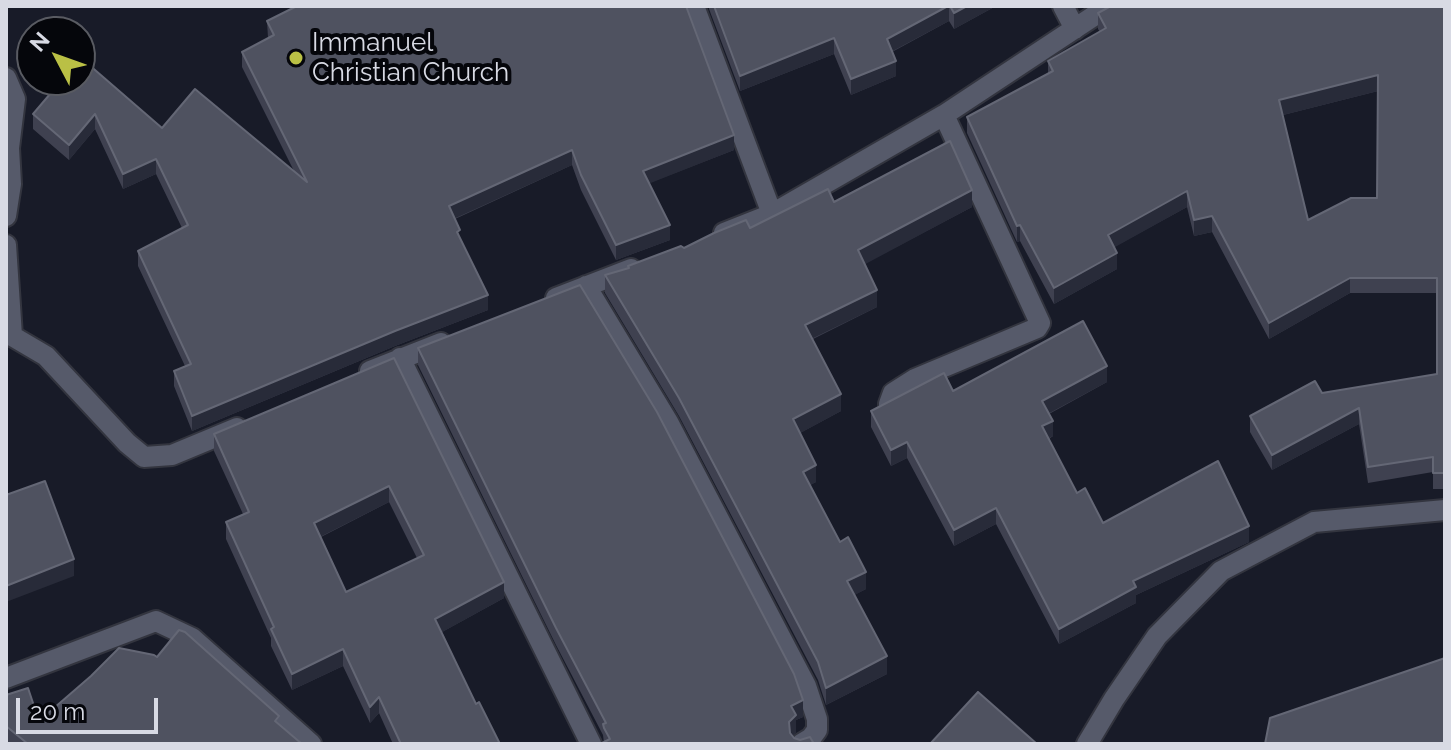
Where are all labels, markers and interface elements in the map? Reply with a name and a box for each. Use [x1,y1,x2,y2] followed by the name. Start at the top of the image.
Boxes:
[16,16,96,96] north arrow
[24,27,55,56] text: N
[312,27,509,88] place label: Immanuel Christian Church
[287,49,305,67] marker: Immanuel Christian Church
[20,682,162,732] scale bar
[30,697,85,726] text: 20 m

